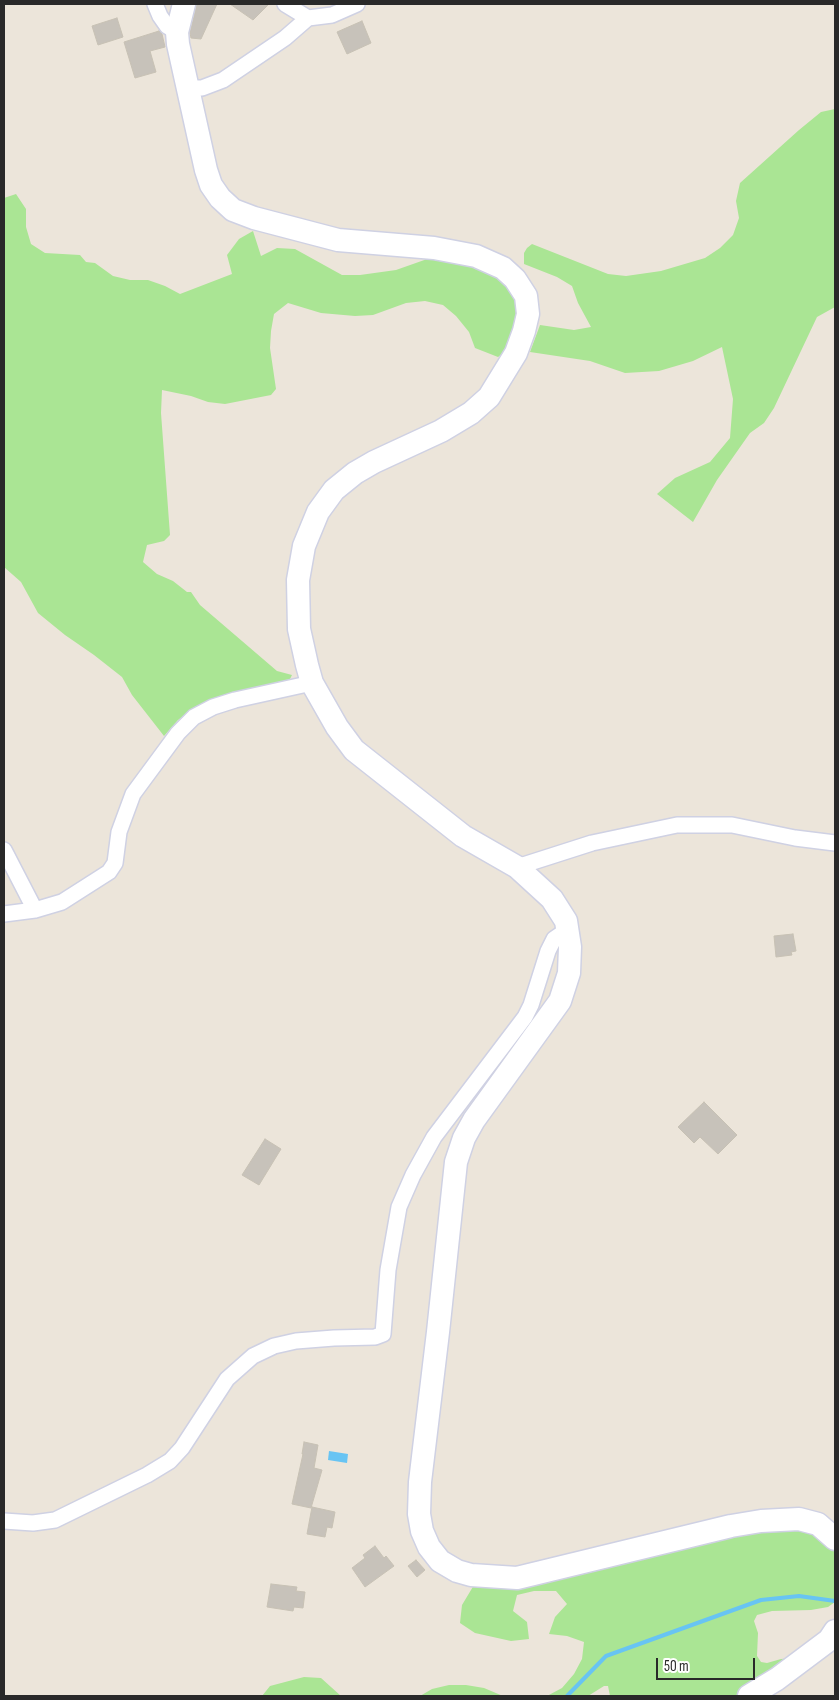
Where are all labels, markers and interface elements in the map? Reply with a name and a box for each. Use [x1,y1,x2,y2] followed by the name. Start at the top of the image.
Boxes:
[659,1648,758,1680] scale bar
[664,1657,689,1676] text: 50 m

